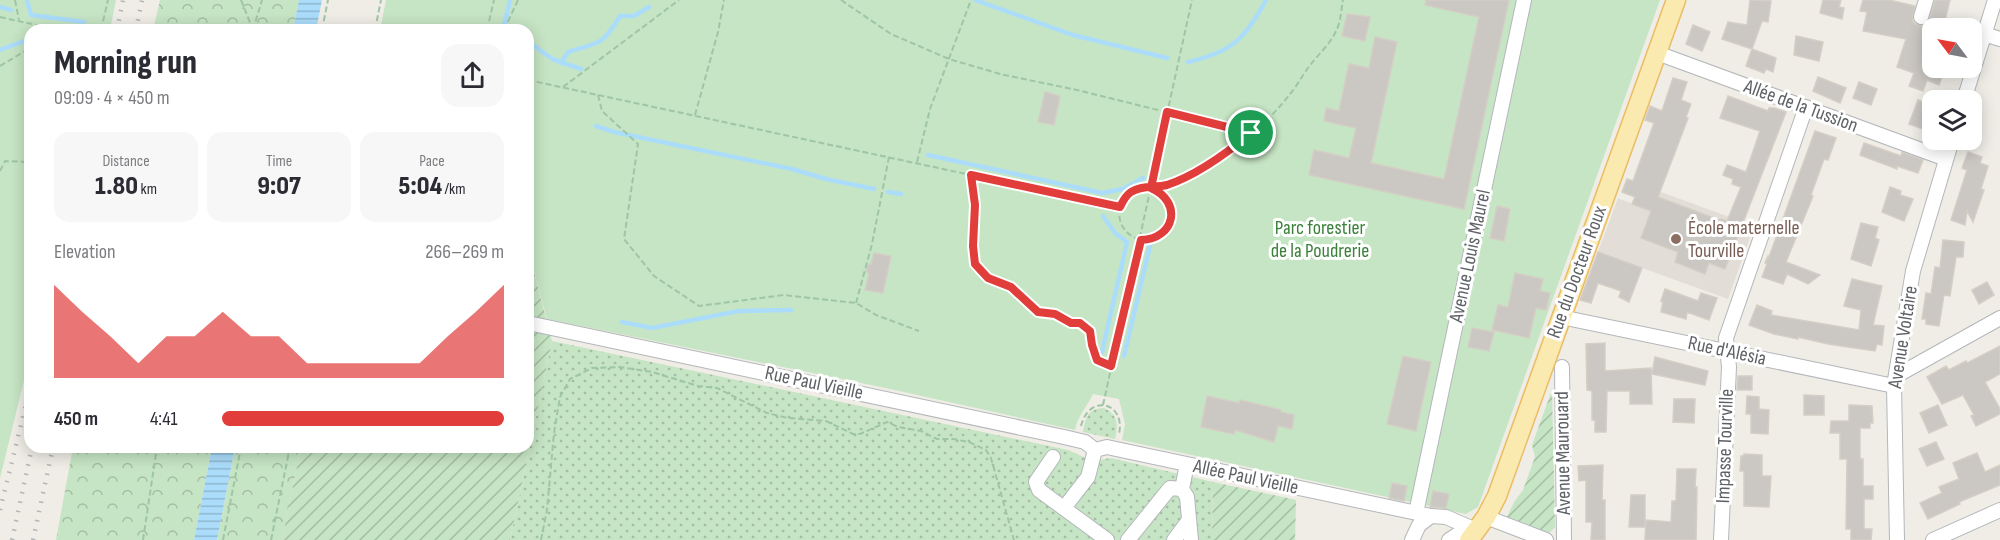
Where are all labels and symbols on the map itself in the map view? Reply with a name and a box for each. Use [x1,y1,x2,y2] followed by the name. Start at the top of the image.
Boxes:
[1922,18,1982,78] north arrow
[1740,74,1861,138] street label: Allée de la Tussion
[1225,107,1276,158] pin
[1444,187,1496,326] street label: Avenue Louis Maurel
[1542,202,1612,341] street label: Rue du Docteur Roux
[1271,216,1369,263] park label: Parc forestier de la Poudrerie
[1688,216,1800,263] place label: École maternelle Tourville
[1669,232,1683,246] marker: École maternelle Tourville
[1883,284,1923,391] street label: Avenue Voltaire
[1686,331,1768,371] street label: Rue d'Alésia
[763,361,865,405] street label: Rue Paul Vieille
[1711,388,1739,504] street label: Impasse Tourville
[1550,391,1576,516] street label: Avenue Maurouard
[1190,454,1301,500] street label: Allée Paul Vieille

